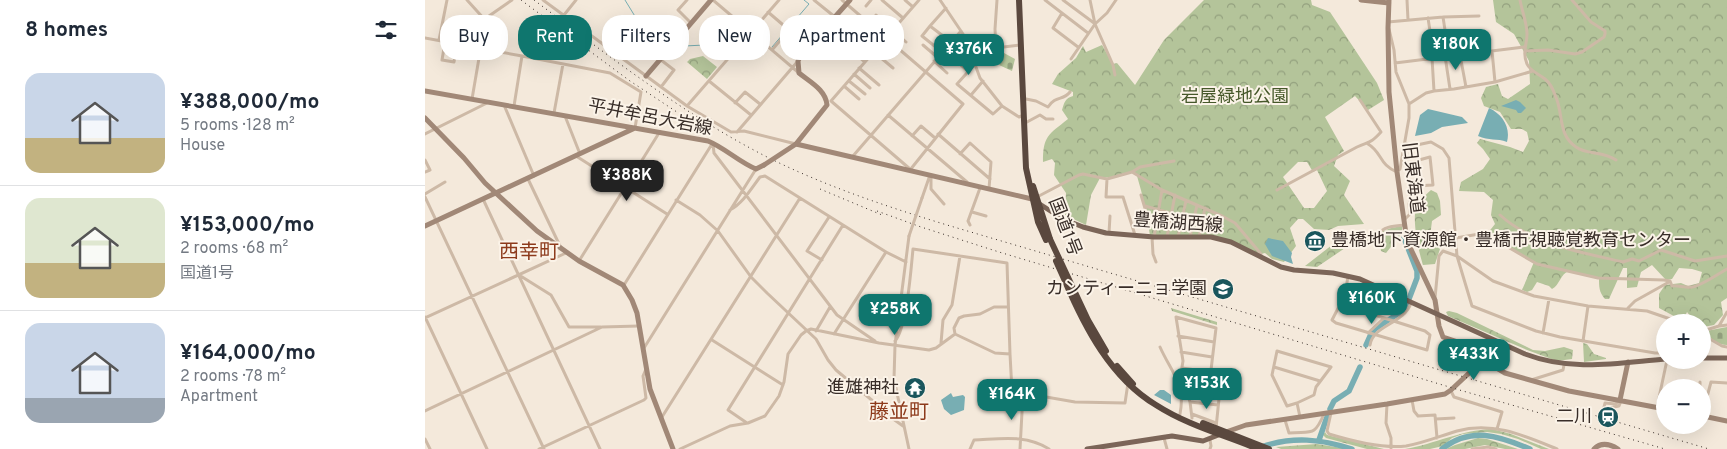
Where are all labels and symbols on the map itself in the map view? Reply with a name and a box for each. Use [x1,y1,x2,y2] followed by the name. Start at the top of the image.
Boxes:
[1421,28,1491,71] pin: ¥180K
[934,34,1004,76] pin: ¥376K
[1181,86,1289,109] park label: 岩屋緑地公園
[586,95,714,141] street label: 平井牟呂大岩線
[1396,141,1428,215] street label: 旧東海道
[592,160,662,202] pin: ¥388K
[1042,195,1086,259] street label: 国道1号
[1132,209,1224,239] street label: 豊橋湖西線
[1303,229,1327,253] museum icon: 豊橋地下資源館・豊橋市視聴覚教育センター
[1331,230,1691,253] place label: 豊橋地下資源館・豊橋市視聴覚教育センター
[499,240,559,266] district label: 西幸町
[1211,277,1235,301] school or university icon: カンティーニョ学園
[1046,278,1207,301] place label: カンティーニョ学園
[1337,282,1407,325] pin: ¥160K
[860,294,930,336] pin: ¥258K
[1439,338,1509,381] pin: ¥433K
[1172,368,1242,410] pin: ¥153K
[903,376,927,400] temple icon: 進雄神社
[827,377,899,400] place label: 進雄神社
[977,378,1047,421] pin: ¥164K
[869,400,929,426] district label: 藤並町
[1596,405,1620,429] station icon: 二川
[1556,406,1592,429] place label: 二川

